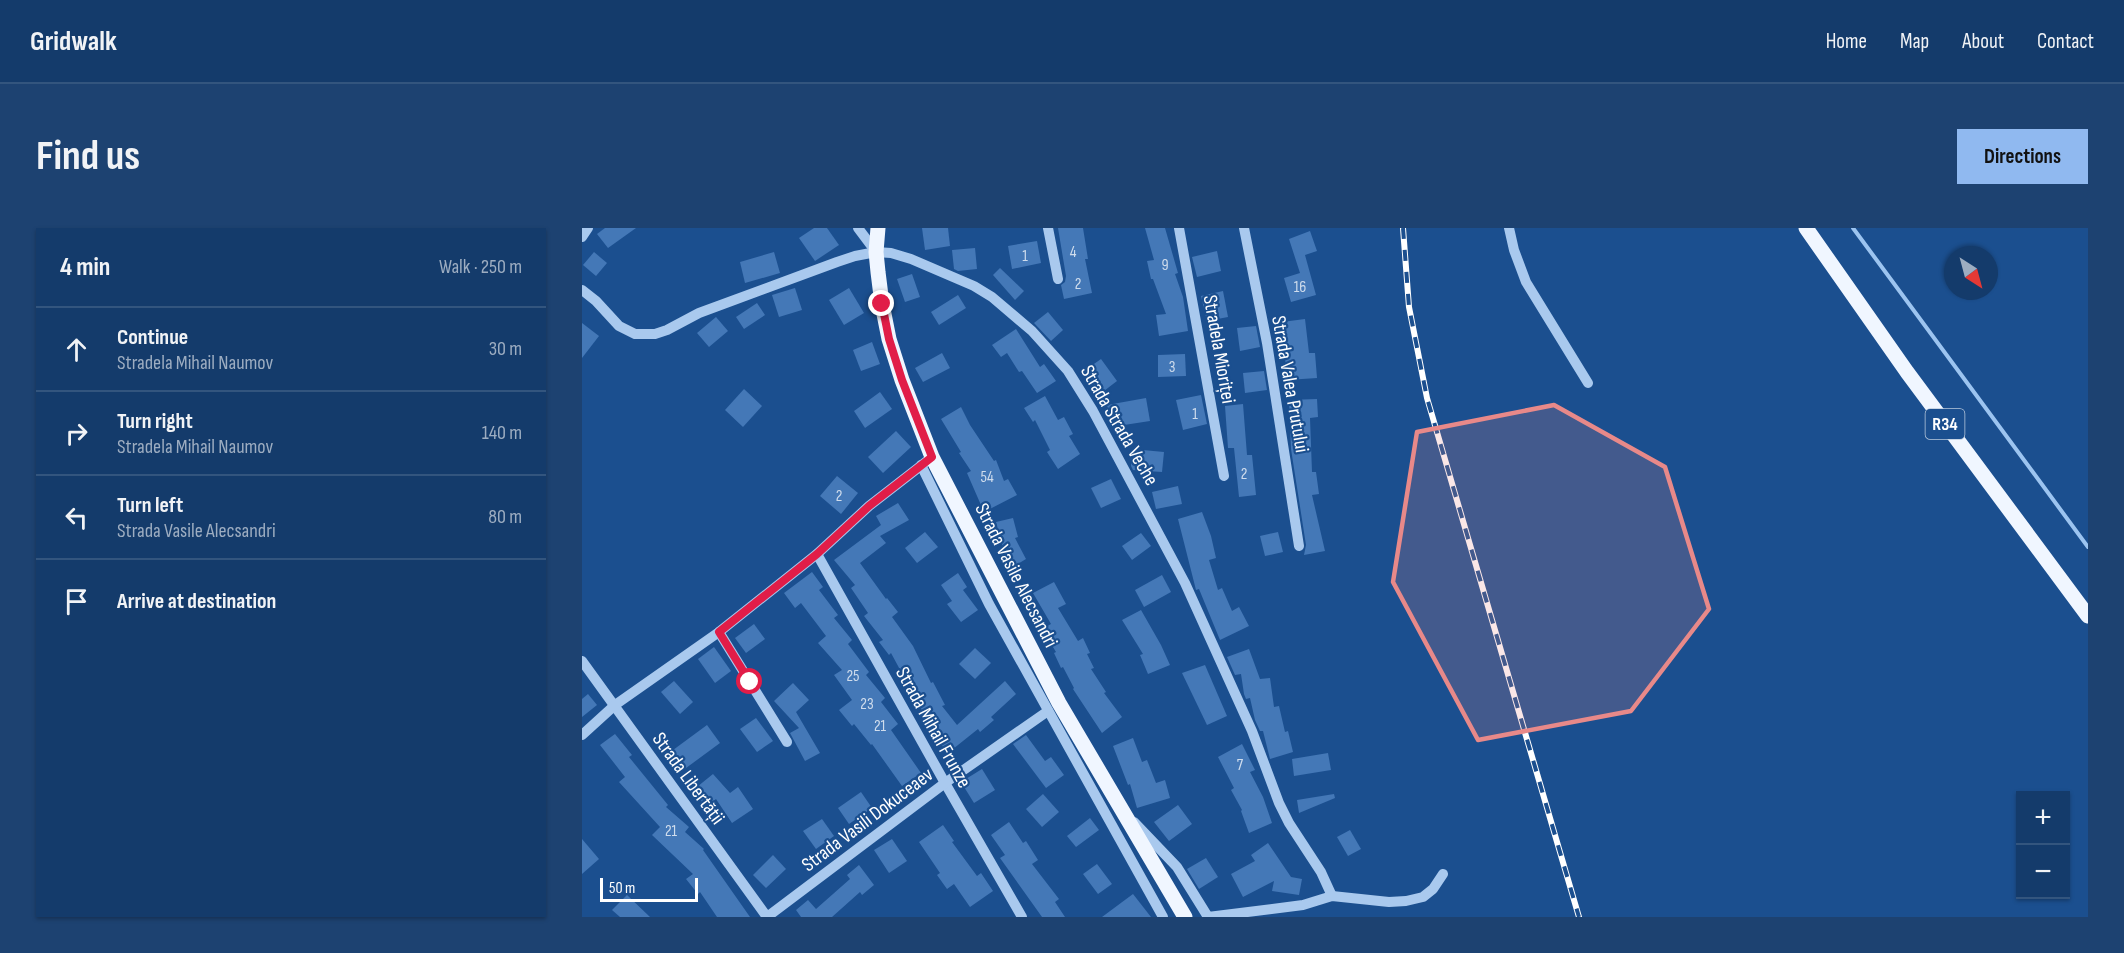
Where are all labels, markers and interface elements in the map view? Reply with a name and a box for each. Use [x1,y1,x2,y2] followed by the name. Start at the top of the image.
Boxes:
[30,25,117,58] text: Gridwalk
[1826,29,1867,54] text: Home
[1900,29,1929,54] text: Map
[1962,29,2004,54] text: About
[2037,29,2094,54] text: Contact
[1957,129,2088,184] button: Directions
[36,131,140,182] text: Find us
[1070,243,1077,262] house number: 4
[1944,246,1998,300] north arrow
[1022,247,1028,266] house number: 1
[60,252,110,283] text: 4 min
[439,255,522,279] text: Walk · 250 m
[1161,256,1169,275] house number: 9
[1075,275,1081,294] house number: 2
[1294,278,1306,297] house number: 16
[868,290,894,316] route end
[1198,293,1240,405] street label: Stradela Mioriței
[1266,314,1314,454] street label: Strada Valea Prutului
[117,324,188,351] text: Continue
[60,333,93,366] icon: ahead
[489,337,522,361] text: 30 m
[117,351,273,375] text: Stradela Mihail Naumov
[1169,358,1175,377] house number: 3
[1075,361,1163,490] street label: Strada Strada Veche
[1192,405,1198,424] house number: 1
[117,408,193,435] text: Turn right
[1926,409,1964,439] road number: R34
[60,417,93,450] icon: right
[482,421,522,445] text: 140 m
[117,435,273,459] text: Stradela Mihail Naumov
[1241,465,1247,484] house number: 2
[980,468,994,487] house number: 54
[836,487,842,506] house number: 2
[117,492,183,519] text: Turn left
[969,499,1063,652] street label: Strada Vasile Alecsandri
[60,501,93,534] icon: left
[488,505,522,529] text: 80 m
[117,519,276,543] text: Strada Vasile Alecsandri
[60,585,93,618] icon: arrive
[117,588,276,615] text: Arrive at destination
[890,663,976,792] street label: Strada Mihail Frunze
[846,667,860,686] house number: 25
[736,668,762,694] route start
[860,695,874,714] house number: 23
[874,717,887,736] house number: 21
[647,728,730,829] street label: Strada Libertății
[1237,756,1244,775] house number: 7
[797,762,938,877] street label: Strada Vasili Dokuceaev
[2016,791,2070,899] map controls
[2016,791,2070,845] button: +
[665,822,678,841] house number: 21
[2016,845,2070,899] button: −
[600,875,698,902] scale bar
[609,879,635,898] text: 50 m

